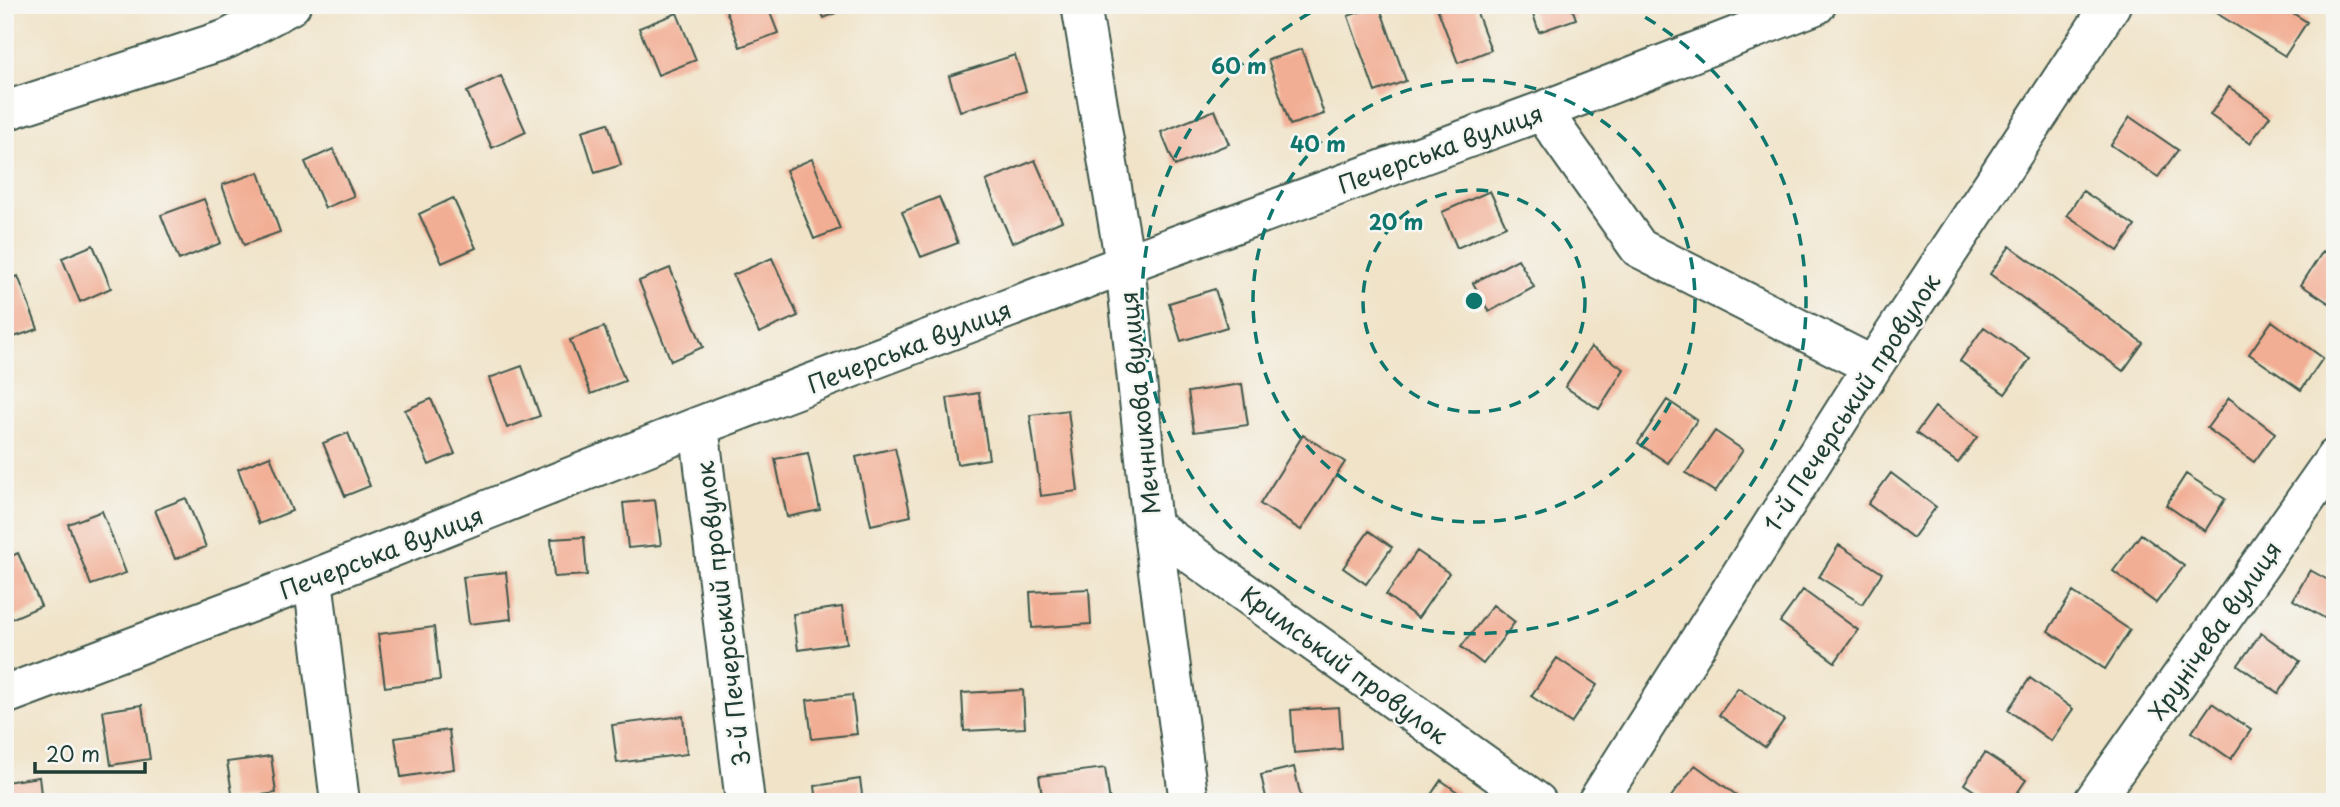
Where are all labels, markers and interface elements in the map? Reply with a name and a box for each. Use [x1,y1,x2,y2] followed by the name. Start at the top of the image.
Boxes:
[1211,49,1267,81] text: 60 m
[1332,94,1548,202] street label: Печерська вулиця
[1290,127,1346,159] text: 40 m
[1369,205,1423,237] text: 20 m
[1754,265,1949,538] street label: 1-й Печерський провулок
[1462,289,1486,313] centre of rings
[802,290,1016,402] street label: Печерська вулиця
[1109,290,1169,516] street label: Мечникова вулиця
[685,459,759,769] street label: 3-й Печерський провулок
[274,496,488,608] street label: Печерська вулиця
[2139,533,2289,727] street label: Хрунічева вулиця
[1234,576,1457,752] street label: Кримський провулок
[35,730,145,774] scale bar
[46,737,100,769] text: 20 m

